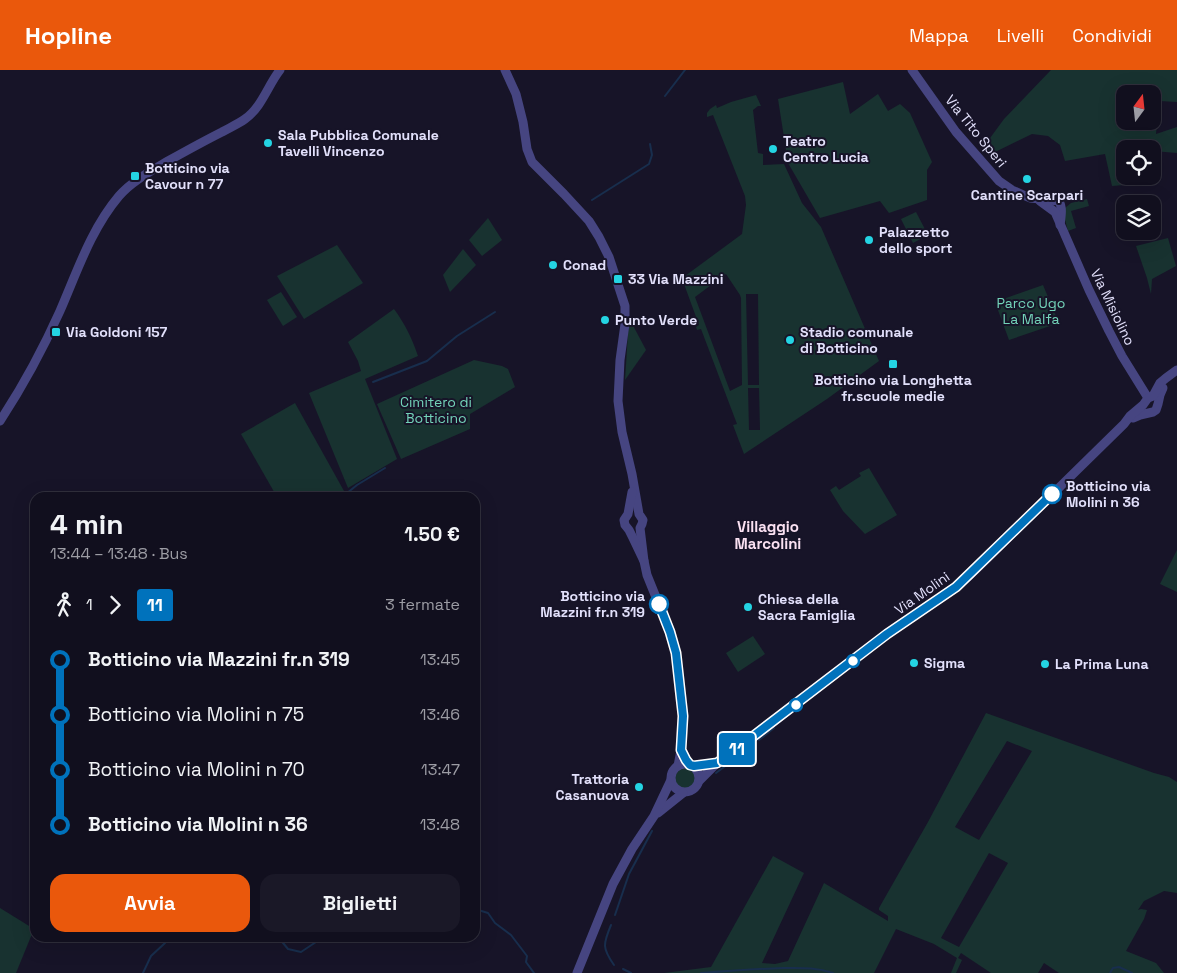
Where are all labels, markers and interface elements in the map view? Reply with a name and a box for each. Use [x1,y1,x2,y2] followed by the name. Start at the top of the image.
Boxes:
[25,20,112,51] text: Hopline
[909,24,969,47] text: Mappa
[997,24,1044,47] text: Livelli
[1072,24,1152,47] text: Condividi
[1116,85,1161,130] north arrow
[1116,85,1161,240] map controls
[941,91,1011,171] street label: Via Tito Speri
[278,126,439,160] place label: Sala Pubblica Comunale Tavelli Vincenzo
[783,132,869,166] place label: Teatro Centro Lucia
[262,137,274,149] marker: Sala Pubblica Comunale Tavelli Vincenzo
[1116,140,1161,185] button: locate
[767,143,779,155] marker: Teatro Centro Lucia
[145,159,230,193] place label: Botticino via Cavour n 77
[129,170,141,182] marker: Botticino via Cavour n 77
[1021,173,1033,185] marker: Cantine Scarpari
[971,186,1083,204] place label: Cantine Scarpari
[1116,195,1161,240] button: layers
[879,223,952,257] place label: Palazzetto dello sport
[863,234,875,246] marker: Palazzetto dello sport
[563,256,606,274] place label: Conad
[547,259,559,271] marker: Conad
[1087,266,1139,348] street label: Via Misiolino
[628,270,723,288] place label: 33 Via Mazzini
[612,273,624,285] marker: 33 Via Mazzini
[997,294,1065,328] park label: Parco Ugo La Malfa
[615,311,697,329] place label: Punto Verde
[599,314,611,326] marker: Punto Verde
[66,323,168,341] place label: Via Goldoni 157
[800,323,913,357] place label: Stadio comunale di Botticino
[50,326,62,338] marker: Via Goldoni 157
[784,334,796,346] marker: Stadio comunale di Botticino
[887,358,899,370] marker: Botticino via Longhetta fr.scuole medie
[814,371,972,405] place label: Botticino via Longhetta fr.scuole medie
[400,393,472,427] park label: Cimitero di Botticino
[1066,477,1151,511] place label: Botticino via Molini n 36
[1042,484,1062,504] marker: Botticino via Molini n 36
[50,506,124,542] text: 4 min
[735,517,801,553] district label: Villaggio Marcolini
[404,522,460,547] text: 1.50 €
[50,543,188,564] text: 13:44 – 13:48 · Bus
[891,567,953,619] street label: Via Molini
[540,587,645,621] place label: Botticino via Mazzini fr.n 319
[758,590,855,624] place label: Chiesa della Sacra Famiglia
[50,591,78,619] icon: walk
[101,591,129,619] icon: forward
[147,593,163,616] text: 11
[86,594,93,615] text: 1
[385,594,460,615] text: 3 fermate
[649,594,669,614] marker: Botticino via Mazzini fr.n 319
[742,601,754,613] marker: Chiesa della Sacra Famiglia
[88,647,350,672] text: Botticino via Mazzini fr.n 319
[420,649,460,670] text: 13:45
[846,654,860,668] unlabelled marker
[924,654,965,672] place label: Sigma
[1055,655,1149,673] place label: La Prima Luna
[908,657,920,669] marker: Sigma
[1039,658,1051,670] marker: La Prima Luna
[789,698,803,712] unlabelled marker
[88,702,304,727] text: Botticino via Molini n 75
[420,704,460,725] text: 13:46
[714,733,760,765] line badge: 11
[729,737,745,760] text: 11
[88,757,305,782] text: Botticino via Molini n 70
[421,759,460,780] text: 13:47
[555,770,629,804] place label: Trattoria Casanuova
[633,781,645,793] marker: Trattoria Casanuova
[88,812,308,837] text: Botticino via Molini n 36
[420,814,460,835] text: 13:48
[50,874,250,932] button: Avvia
[260,874,460,932] button: Biglietti

